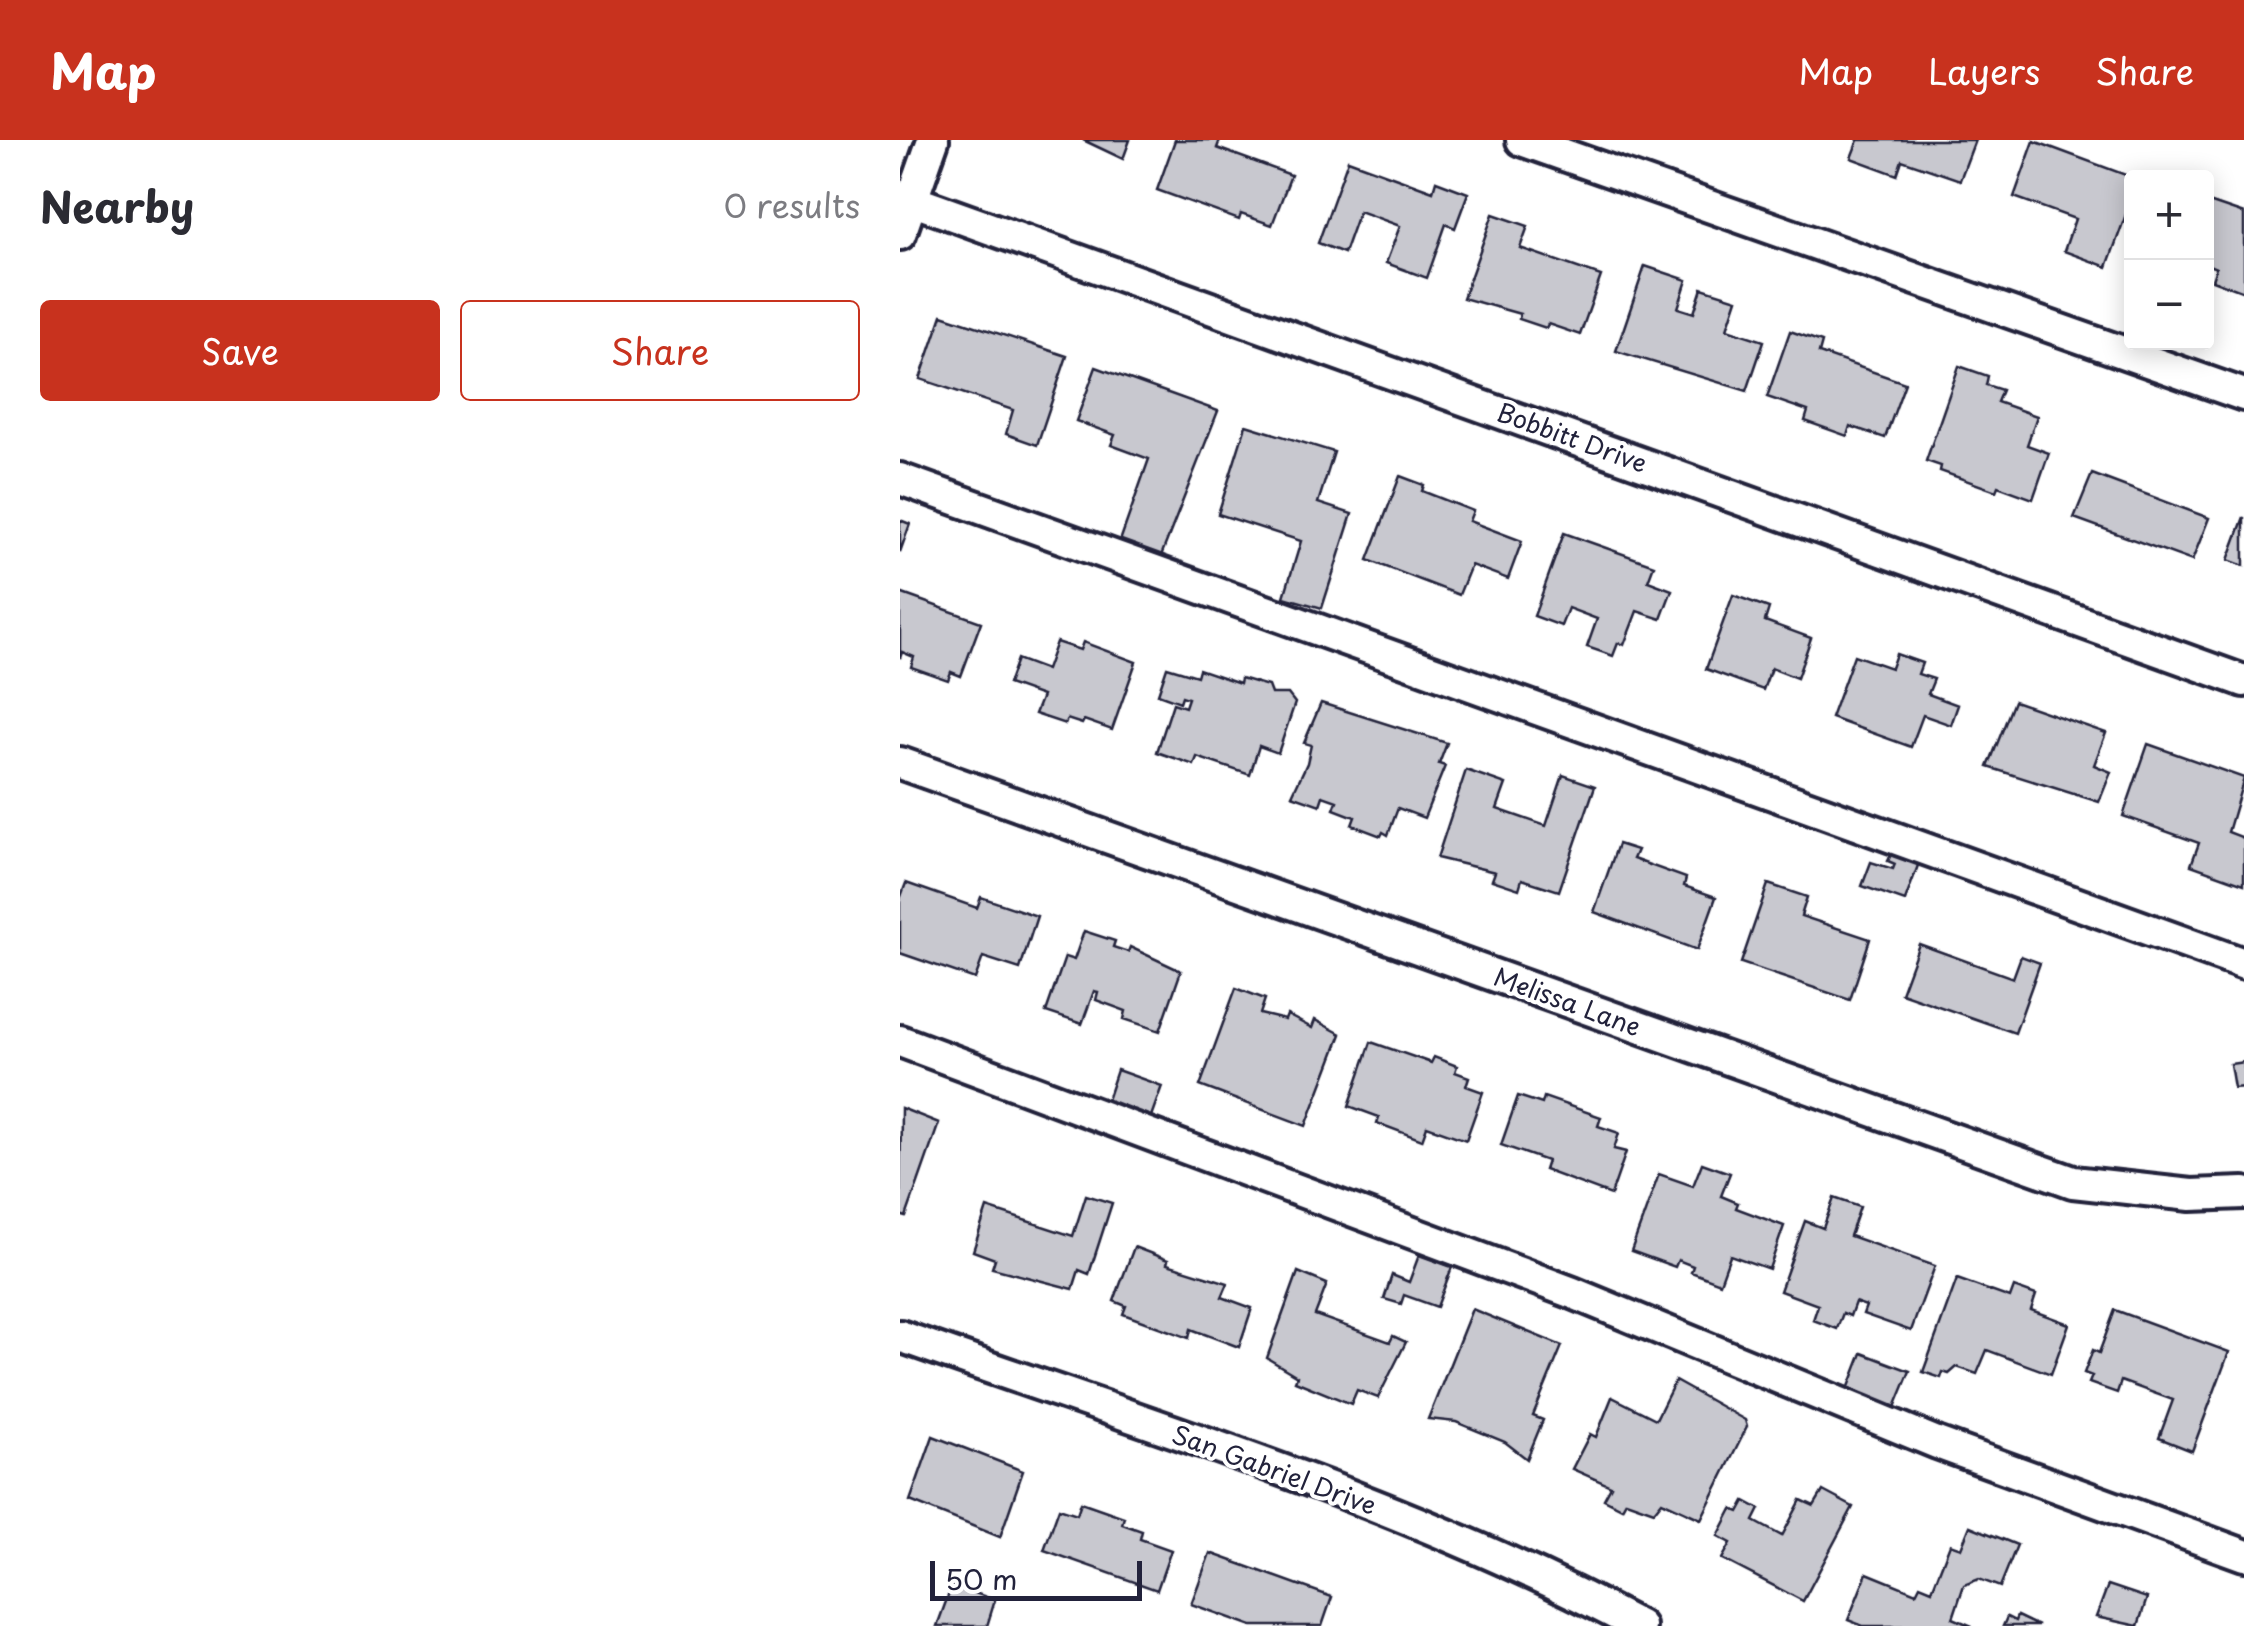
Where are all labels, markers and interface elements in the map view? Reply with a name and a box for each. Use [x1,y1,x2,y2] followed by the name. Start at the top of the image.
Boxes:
[50,34,156,106] text: Map
[1798,44,1873,97] text: Map
[1928,44,2040,97] text: Layers
[2095,44,2194,97] text: Share
[2124,170,2214,350] map controls
[2124,170,2214,260] button: +
[40,174,194,237] text: Nearby
[724,181,860,229] text: 0 results
[2124,260,2214,350] button: −
[40,300,440,401] button: Save
[460,300,860,401] button: Share
[1492,392,1653,482] street label: Bobbitt Drive
[1489,957,1646,1045] street label: Melissa Lane
[1167,1414,1382,1524] street label: San Gabriel Drive
[930,1556,1142,1600] scale bar
[945,1557,1018,1600] text: 50 m

